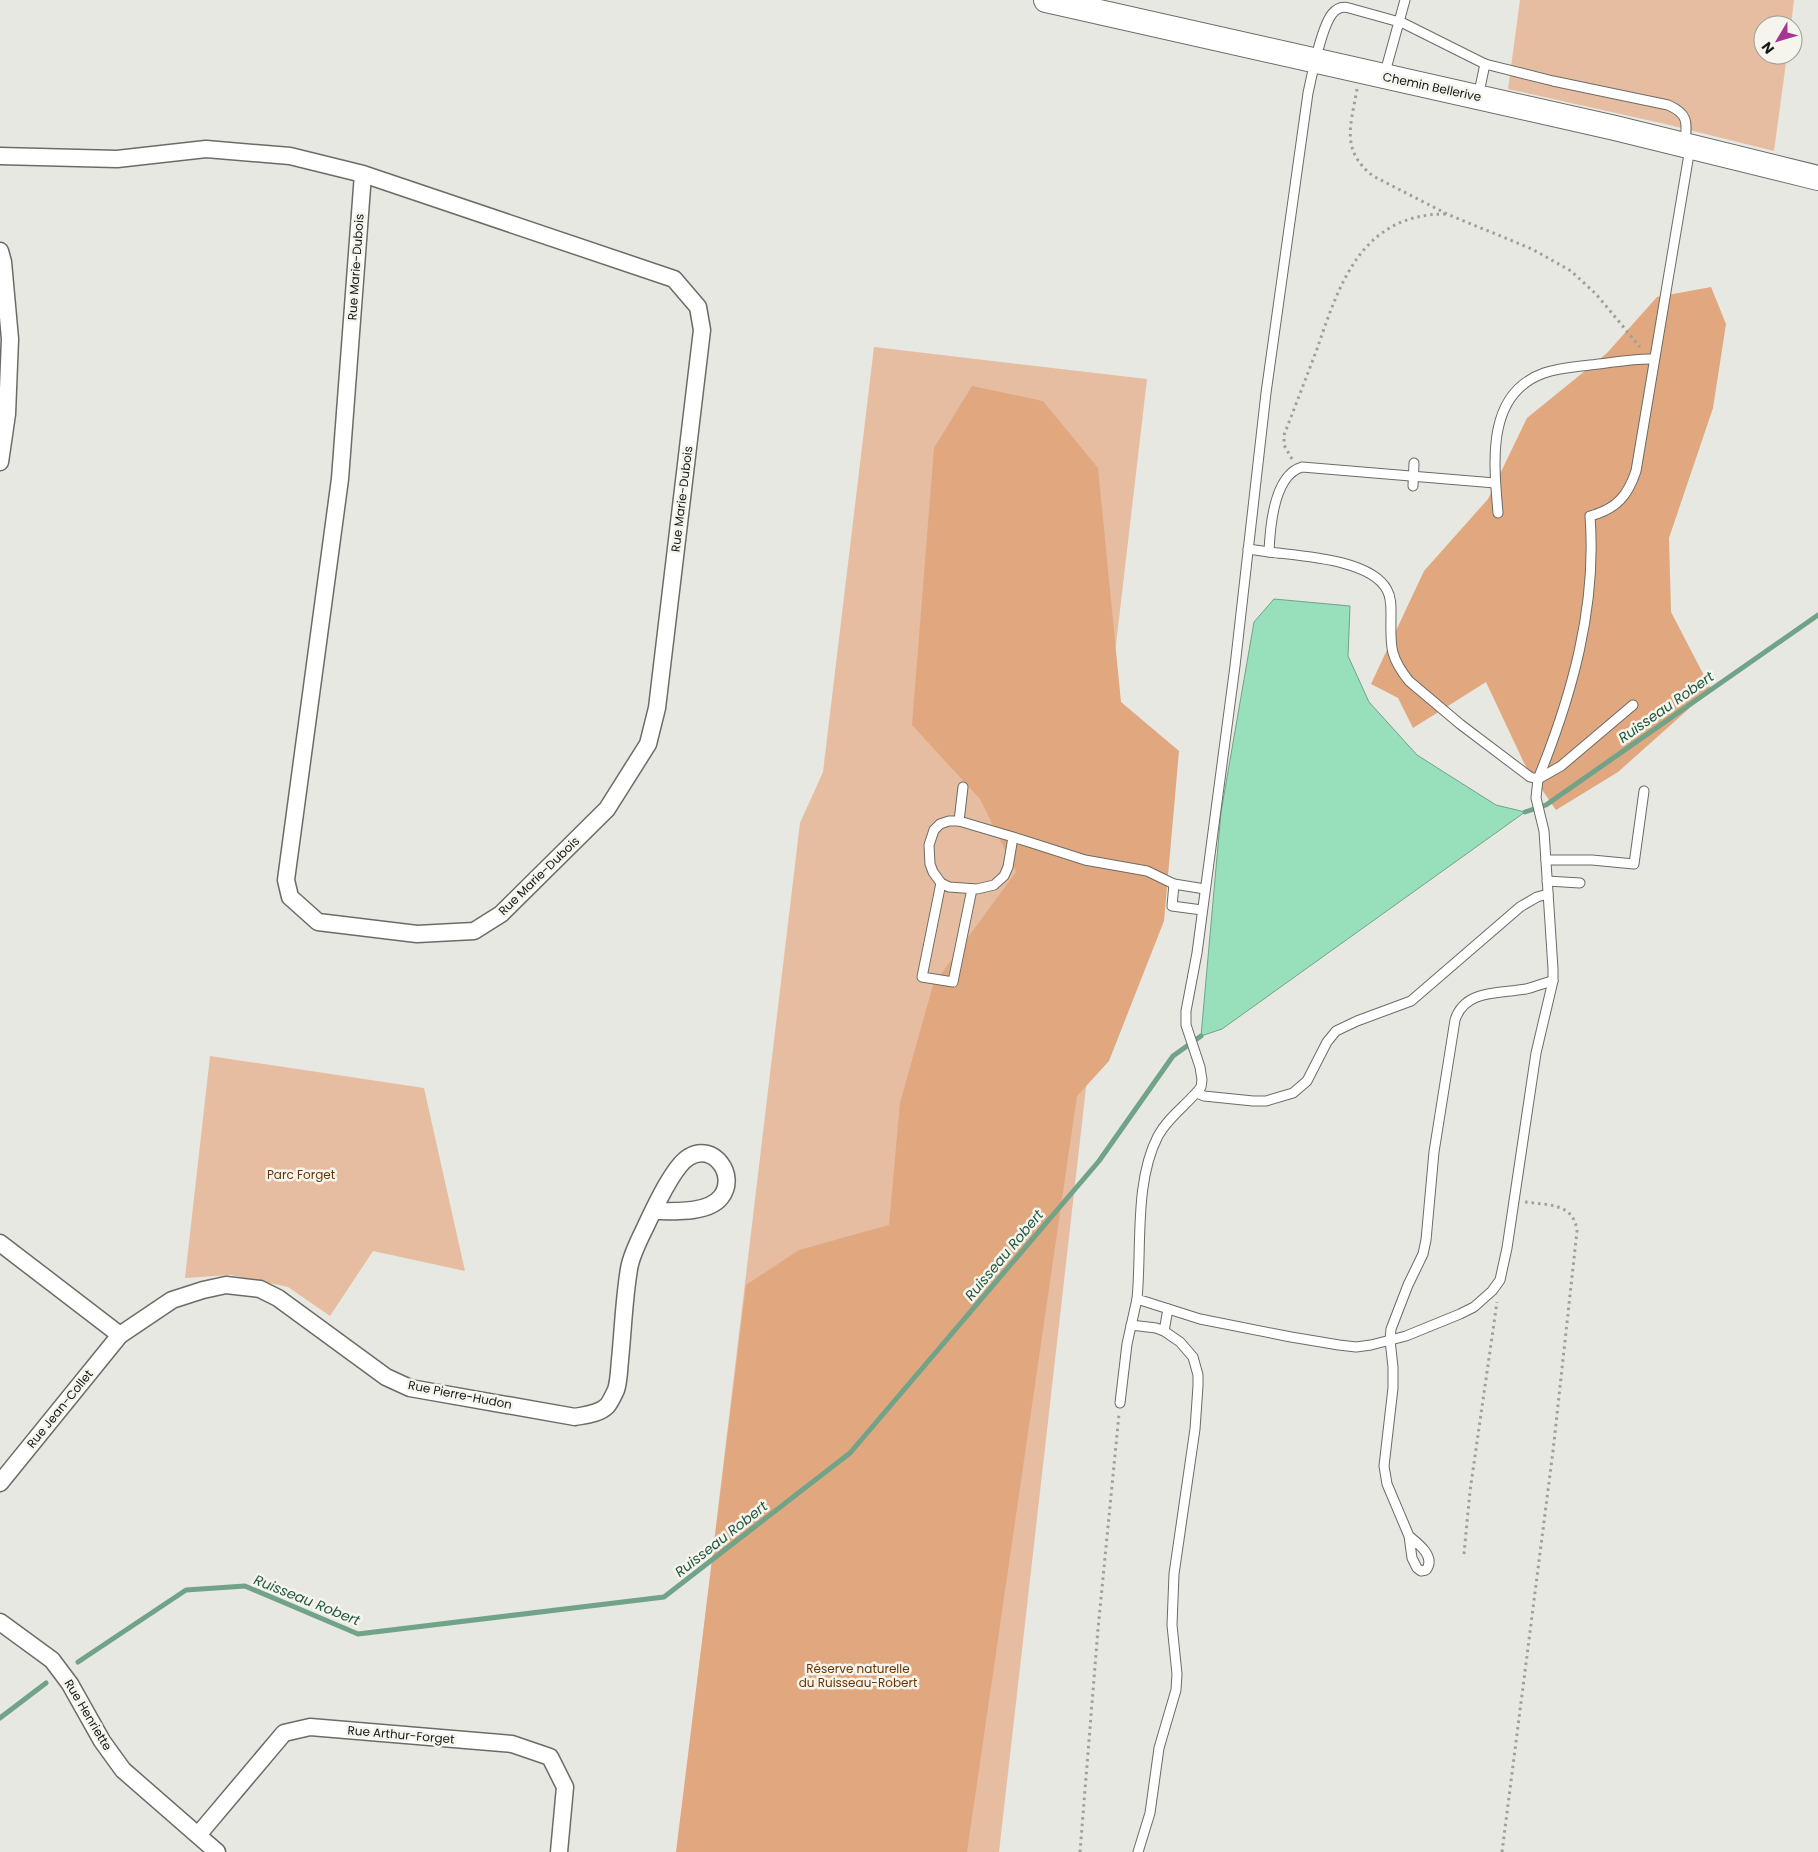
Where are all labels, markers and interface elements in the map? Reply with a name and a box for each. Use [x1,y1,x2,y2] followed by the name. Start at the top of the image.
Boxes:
[1753,15,1803,65] north arrow
[1757,38,1779,58] text: N
[1381,68,1483,105] street label: Chemin Bellerive
[343,213,368,321] street label: Rue Marie-Dubois
[667,445,696,553] street label: Rue Marie-Dubois
[1614,666,1719,748] water label: Ruisseau Robert
[494,832,583,919] street label: Rue Marie-Dubois
[267,1166,335,1183] park label: Parc Forget
[960,1205,1048,1305] water label: Ruisseau Robert
[23,1366,97,1452] street label: Rue Jean-Collet
[407,1376,513,1413] street label: Rue Pierre-Hudon
[670,1496,772,1582] water label: Ruisseau Robert
[251,1570,364,1631] water label: Ruisseau Robert
[799,1660,917,1691] park label: Réserve naturelle du Ruisseau-Robert
[61,1676,116,1753] street label: Rue Henriette
[347,1721,455,1748] street label: Rue Arthur-Forget

